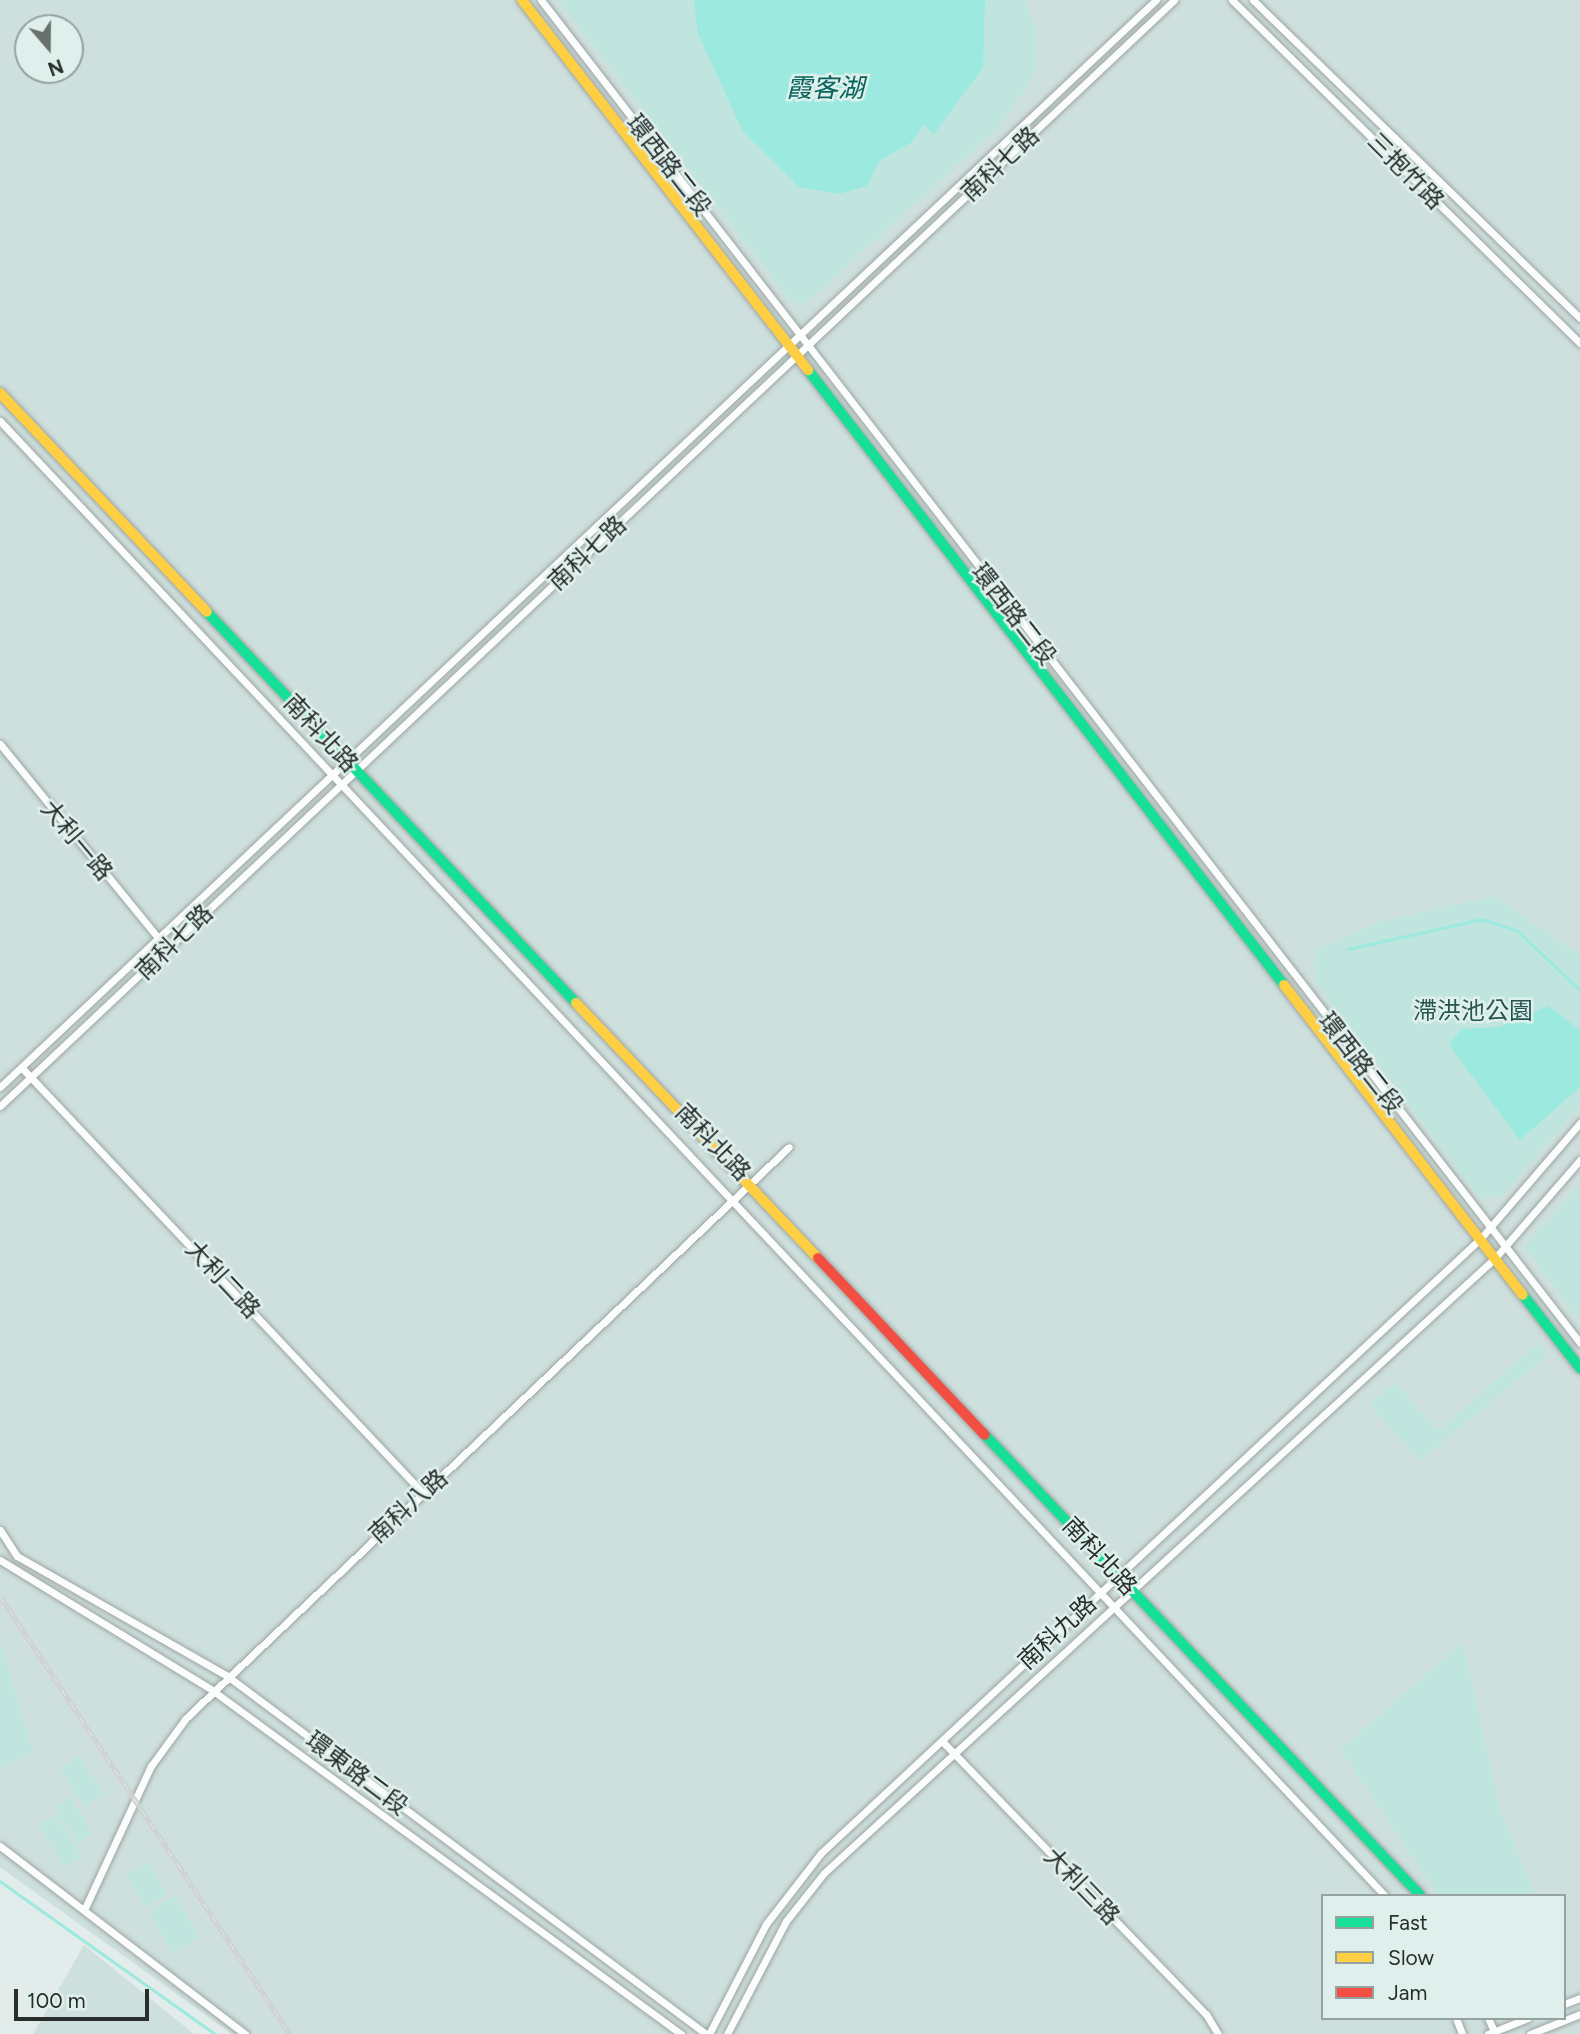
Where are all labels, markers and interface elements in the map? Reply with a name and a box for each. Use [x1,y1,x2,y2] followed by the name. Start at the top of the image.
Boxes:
[14,14,84,84] north arrow
[45,54,67,81] text: N
[786,73,864,105] water label: 霞客湖
[621,109,717,221] street label: 環西路二段
[955,121,1045,207] street label: 南科七路
[1362,127,1450,215] street label: 三抱竹路
[542,510,632,596] street label: 南科七路
[966,558,1062,670] street label: 環西路二段
[278,688,364,778] street label: 南科北路
[35,794,119,886] street label: 大利一路
[129,898,219,986] street label: 南科七路
[1413,997,1533,1025] park label: 滯洪池公園
[1313,1007,1409,1119] street label: 環西路二段
[669,1097,757,1187] street label: 南科北路
[180,1234,266,1324] street label: 大利二路
[363,1463,453,1549] street label: 南科八路
[1057,1511,1143,1601] street label: 南科北路
[1012,1589,1102,1675] street label: 南科九路
[300,1725,414,1821] street label: 環東路二段
[1038,1841,1126,1931] street label: 大利三路
[1321,1894,1566,2020] legend
[1388,1910,1428,1935] text: Fast
[1388,1945,1434,1970] text: Slow
[18,1974,152,2018] scale bar
[1388,1980,1427,2005] text: Jam
[27,1988,86,2013] text: 100 m

